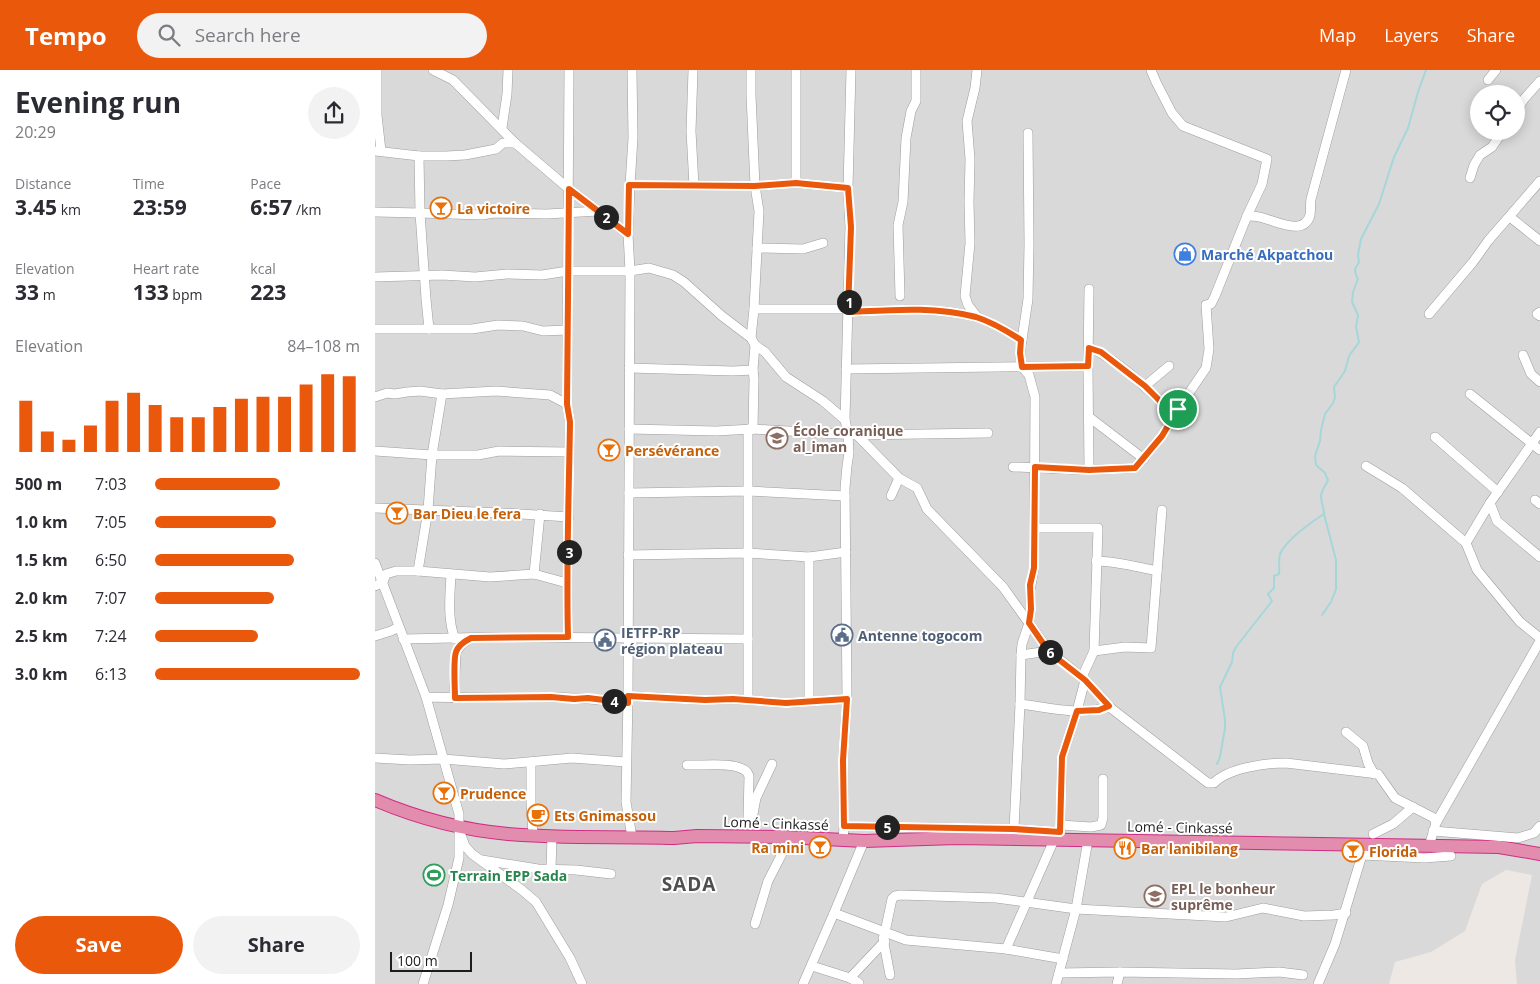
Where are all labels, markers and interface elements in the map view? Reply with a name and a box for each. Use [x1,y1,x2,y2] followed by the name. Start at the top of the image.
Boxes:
[137,13,487,58] search box
[25,19,107,52] text: Tempo
[155,21,183,49] icon: search
[195,22,301,48] text: Search here
[1319,23,1356,47] text: Map
[1384,23,1439,47] text: Layers
[1467,23,1515,47] text: Share
[15,83,181,121] text: Evening run
[1470,85,1525,140] map controls
[1470,85,1525,140] button: locate
[308,87,360,139] button: share
[15,121,56,143] text: 20:29
[15,174,71,193] text: Distance
[133,174,165,193] text: Time
[250,174,281,193] text: Pace
[15,193,57,221] text: 3.45
[133,193,187,221] text: 23:59
[250,193,292,221] text: 6:57
[429,196,453,220] bar icon: La victoire
[457,199,530,218] place label: La victoire
[57,200,81,219] text: km
[292,200,321,219] text: /km
[593,204,619,230] pin: 2
[602,208,611,227] text: 2
[1173,242,1197,266] shop icon: Marché Akpatchou
[1201,245,1333,264] place label: Marché Akpatchou
[15,259,74,278] text: Elevation
[133,259,199,278] text: Heart rate
[250,259,276,278] text: kcal
[15,278,39,306] text: 33
[133,278,169,306] text: 133
[250,278,286,306] text: 223
[39,285,56,304] text: m
[169,285,202,304] text: bpm
[837,290,861,314] pin: 1
[845,293,854,312] text: 1
[15,335,83,357] text: Elevation
[287,335,360,357] text: 84–108 m
[1157,388,1199,430] pin
[1164,395,1192,423] icon: arrive
[793,421,903,456] place label: École coranique al_iman
[765,426,789,450] school or university icon: École coranique al_iman
[597,438,621,462] bar icon: Persévérance
[625,441,719,460] place label: Persévérance
[15,473,62,495] text: 500 m
[95,473,127,495] text: 7:03
[385,501,409,525] bar icon: Bar Dieu le fera
[413,504,521,523] place label: Bar Dieu le fera
[15,511,68,533] text: 1.0 km
[95,511,127,533] text: 7:05
[557,540,581,564] pin: 3
[565,543,574,562] text: 3
[15,549,68,571] text: 1.5 km
[95,549,127,571] text: 6:50
[15,587,68,609] text: 2.0 km
[95,587,127,609] text: 7:07
[621,623,723,658] place label: IETFP-RP région plateau
[830,623,854,647] public building icon: Antenne togocom
[15,625,68,647] text: 2.5 km
[95,625,127,647] text: 7:24
[858,626,982,645] place label: Antenne togocom
[593,628,617,652] public building icon: IETFP-RP région plateau
[1037,640,1063,664] pin: 6
[1046,643,1055,662] text: 6
[15,663,68,685] text: 3.0 km
[95,663,127,685] text: 6:13
[601,688,627,714] pin: 4
[610,692,619,711] text: 4
[432,781,456,805] bar icon: Prudence
[460,784,526,803] place label: Prudence
[526,803,550,827] cafe icon: Ets Gnimassou
[554,806,656,825] place label: Ets Gnimassou
[723,812,829,834] street label: Lomé - Cinkassé
[875,814,899,840] pin: 5
[1127,817,1233,837] street label: Lomé - Cinkassé
[883,818,892,837] text: 5
[808,835,832,859] bar icon: Ra mini
[1113,836,1137,860] restaurant icon: Bar lanibilang
[751,838,804,857] place label: Ra mini
[1141,839,1238,858] place label: Bar lanibilang
[1341,839,1365,863] bar icon: Florida
[1369,842,1418,861] place label: Florida
[422,863,446,887] sports icon: Terrain EPP Sada
[450,866,567,885] place label: Terrain EPP Sada
[662,871,716,897] district label: SADA
[1171,879,1276,914] place label: EPL le bonheur suprême
[1143,884,1167,908] school or university icon: EPL le bonheur suprême
[15,916,183,974] button: Save
[193,916,360,974] button: Share
[390,949,473,972] scale bar
[397,951,438,970] text: 100 m

